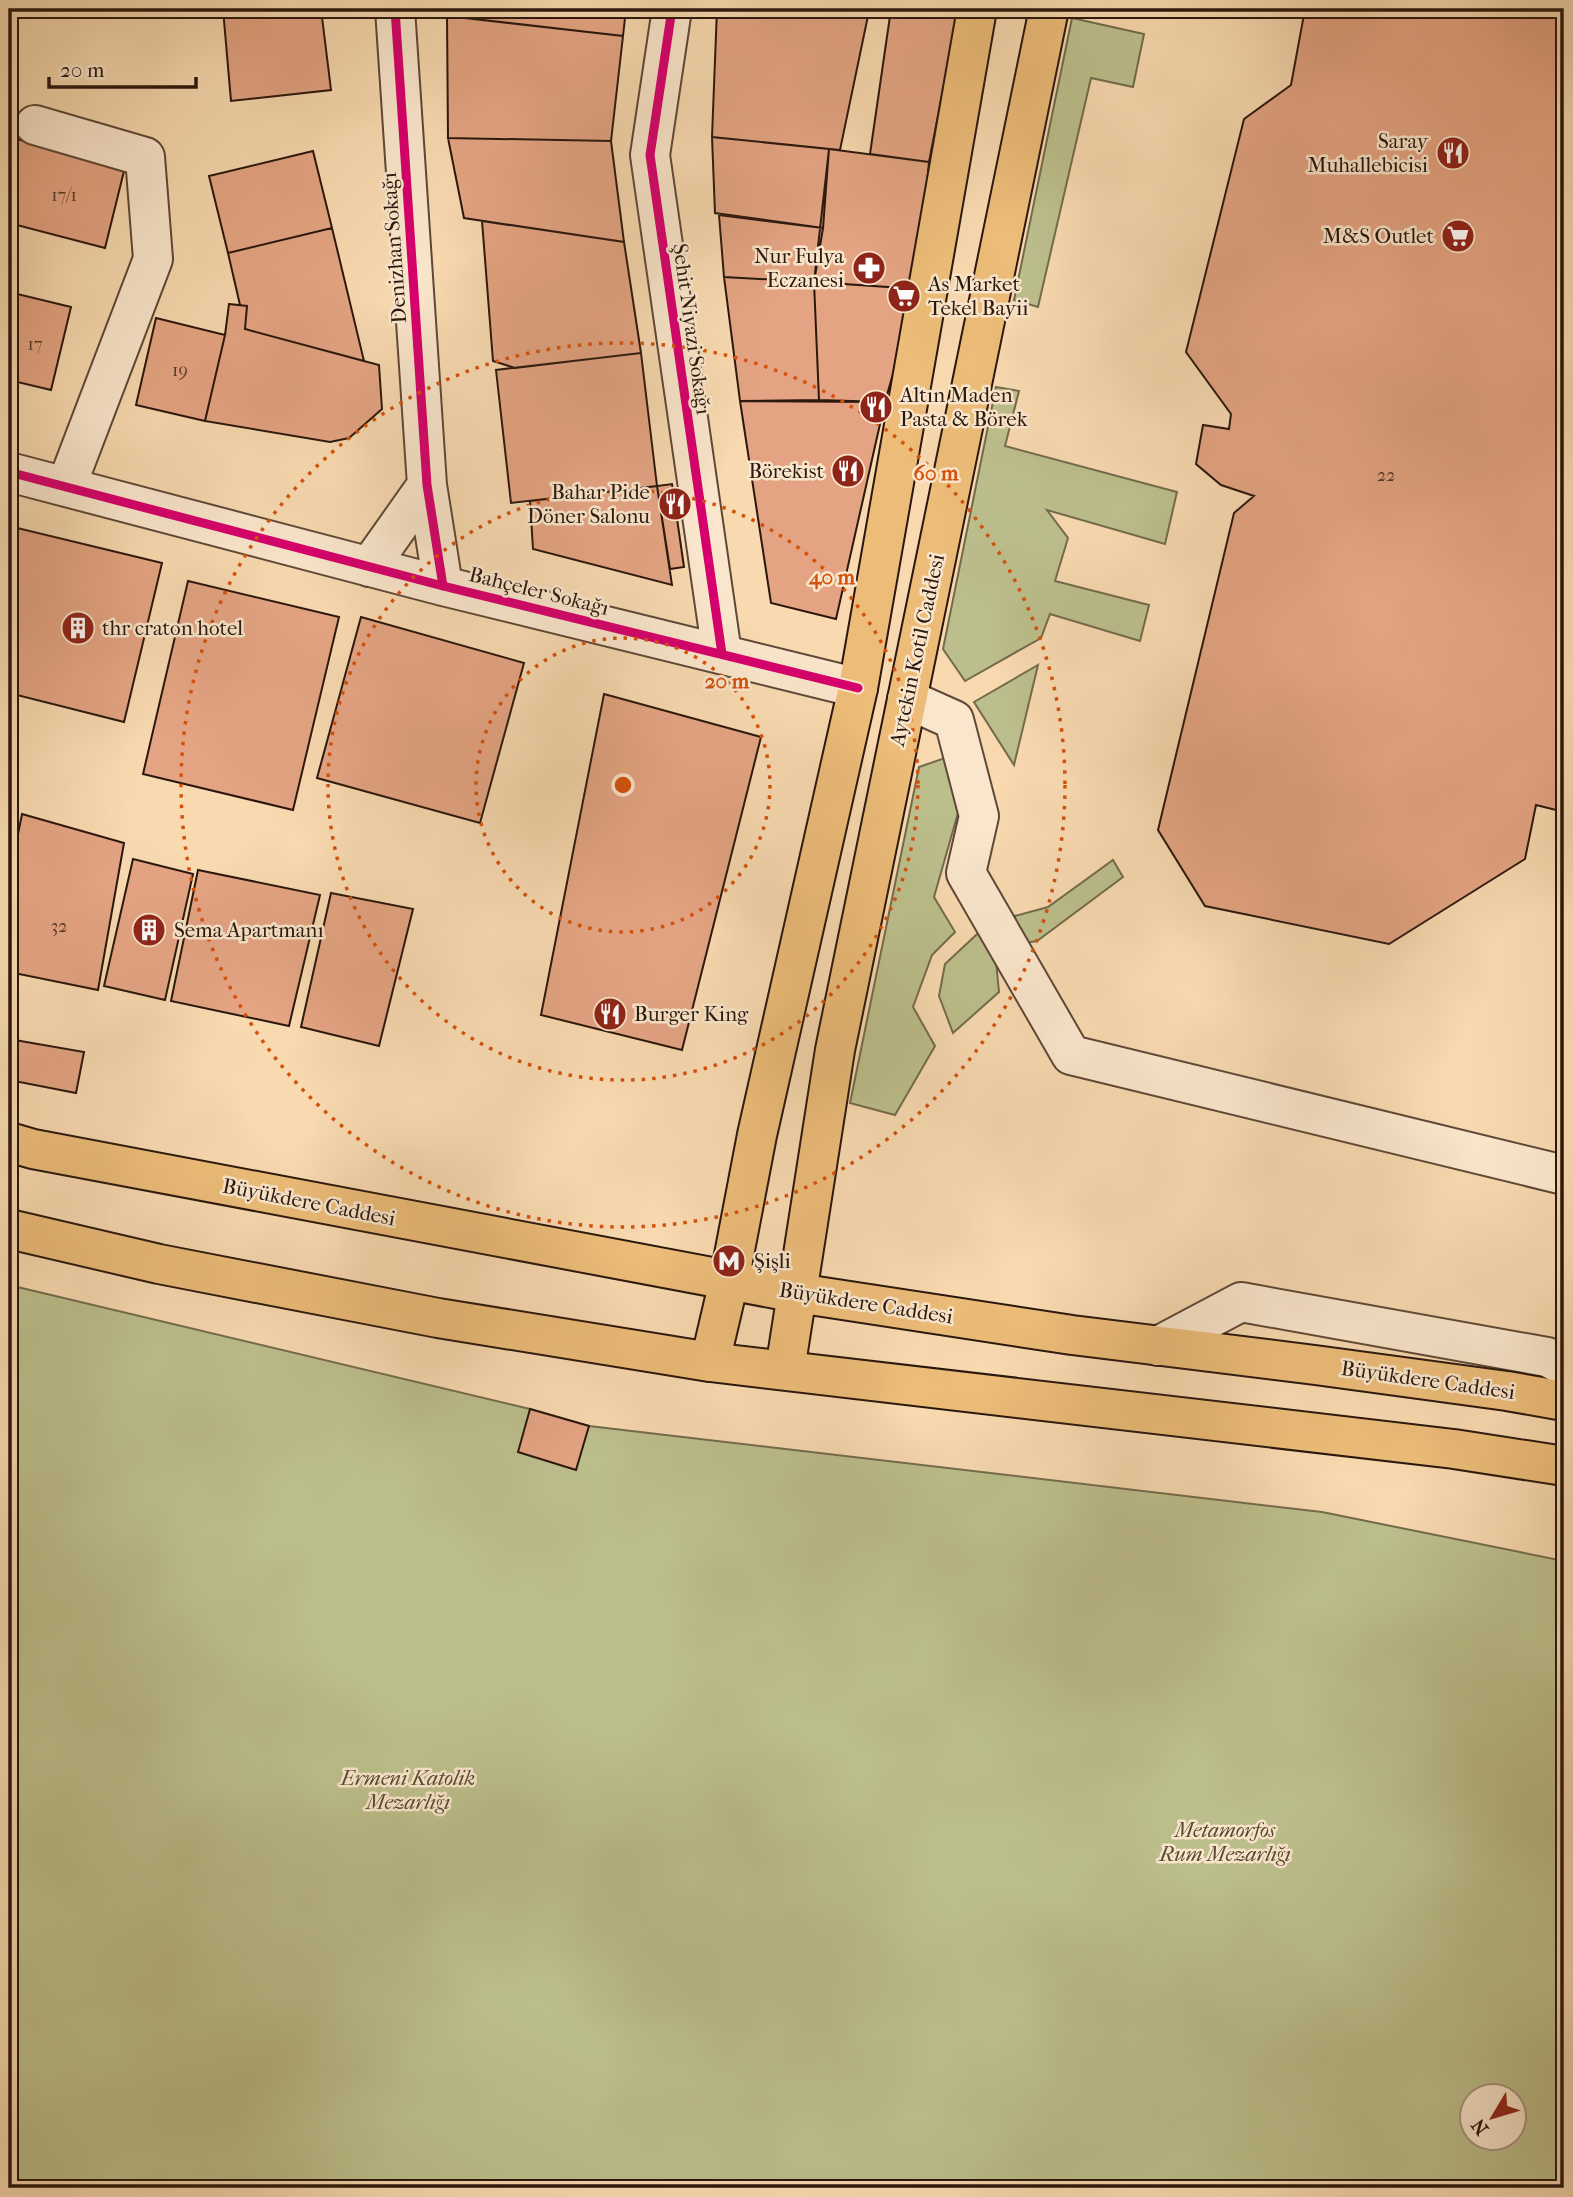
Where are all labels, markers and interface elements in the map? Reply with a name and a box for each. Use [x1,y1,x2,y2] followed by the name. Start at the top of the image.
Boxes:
[49,46,196,90] scale bar
[60,58,105,82] text: 20 m
[1307,129,1429,177] place label: Saray Muhallebicisi
[1434,134,1472,172] restaurant icon: Saray Muhallebicisi
[377,172,411,324] street label: Denizhan Sokağı
[51,185,77,206] house number: 17/1
[1439,217,1477,255] supermarket icon: M&S Outlet
[1323,224,1434,248] place label: M&S Outlet
[668,242,716,416] street label: Şehit Niyazi Sokağı
[754,244,844,292] place label: Nur Fulya Eczanesi
[850,249,888,287] pharmacy icon: Nur Fulya Eczanesi
[927,272,1028,320] place label: As Market Tekel Bayii
[885,277,923,315] supermarket icon: As Market Tekel Bayii
[27,334,43,355] house number: 17
[172,360,188,381] house number: 19
[899,383,1028,431] place label: Altın Maden Pasta & Börek
[857,388,895,426] restaurant icon: Altın Maden Pasta & Börek
[829,452,867,490] restaurant icon: Börekist
[748,459,824,483] place label: Börekist
[914,461,959,485] text: 60 m
[1377,465,1395,486] house number: 22
[527,480,650,528] place label: Bahar Pide Döner Salonu
[656,485,694,523] restaurant icon: Bahar Pide Döner Salonu
[885,552,949,749] street label: Aytekin Kotil Caddesi
[467,562,611,620] street label: Bahçeler Sokağı
[808,565,856,590] text: 40 m
[59,609,97,647] building icon: thr craton hotel
[102,616,243,640] place label: thr craton hotel
[705,669,750,693] text: 20 m
[611,773,635,797] centre of rings
[130,911,168,949] building icon: Sema Apartmanı
[51,916,67,937] house number: 32
[174,918,324,942] place label: Sema Apartmanı
[591,995,629,1033] restaurant icon: Burger King
[634,1002,749,1026] place label: Burger King
[221,1173,397,1231] street label: Büyükdere Caddesi
[710,1242,748,1280] metro station icon: Şişli
[754,1249,791,1273] place label: Şişli
[777,1277,955,1329] street label: Büyükdere Caddesi
[1339,1356,1517,1404] street label: Büyükdere Caddesi
[339,1766,475,1814] park label: Ermeni Katolik Mezarlığı
[1157,1818,1291,1866] park label: Metamorfos Rum Mezarlığı
[1458,2082,1528,2152] north arrow
[1467,2114,1493,2139] text: N

